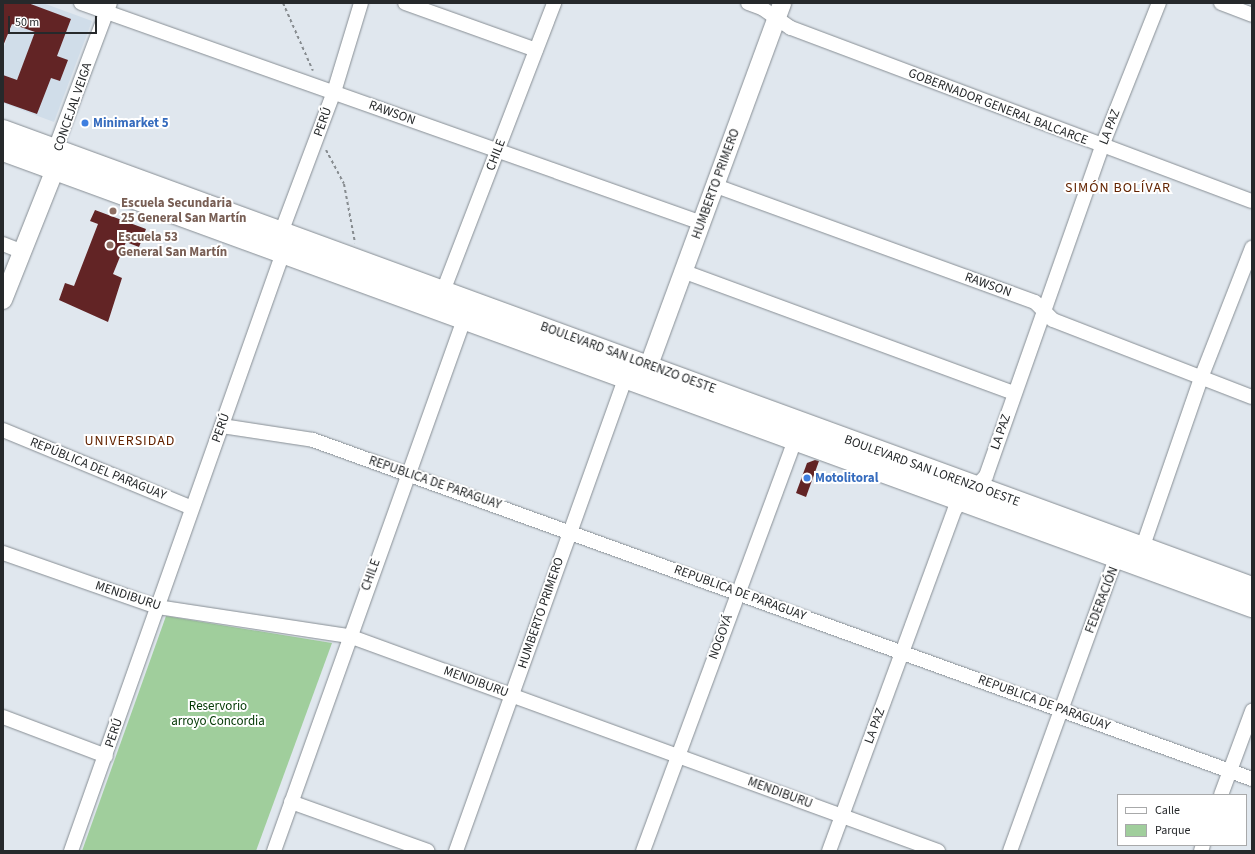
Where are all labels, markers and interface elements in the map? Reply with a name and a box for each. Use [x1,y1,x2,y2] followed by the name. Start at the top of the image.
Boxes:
[10,8,99,34] scale bar
[15,14,39,31] text: 50 m
[51,61,95,153] street label: CONCEJAL VEIGA
[906,66,1090,148] street label: GOBERNADOR GENERAL BALCARCE
[367,97,417,129] street label: RAWSON
[311,105,335,139] street label: PERÚ
[1096,107,1124,147] street label: LA PAZ
[93,115,168,131] place label: Minimarket 5
[80,118,90,128] marker: Minimarket 5
[689,127,743,241] street label: HUMBERTO PRIMERO
[483,137,509,173] street label: CHILE
[1065,180,1171,196] district label: SIMÓN BOLÍVAR
[121,196,247,227] place label: Escuela Secundaria 25 General San Martín
[108,206,118,216] marker: Escuela Secundaria 25 General San Martín
[118,230,227,261] place label: Escuela 53 General San Martín
[105,240,115,250] marker: Escuela 53 General San Martín
[963,269,1013,301] street label: RAWSON
[538,319,718,397] street label: BOULEVARD SAN LORENZO OESTE
[209,411,233,445] street label: PERÚ
[988,412,1014,452] street label: LA PAZ
[842,432,1022,510] street label: BOULEVARD SAN LORENZO OESTE
[85,433,175,449] district label: UNIVERSIDAD
[28,435,168,503] street label: REPÚBLICA DEL PARAGUAY
[367,453,503,513] street label: REPUBLICA DE PARAGUAY
[815,470,878,486] place label: Motolitoral
[802,473,812,483] marker: Motolitoral
[515,555,567,671] street label: HUMBERTO PRIMERO
[358,557,384,593] street label: CHILE
[672,562,808,624] street label: REPUBLICA DE PARAGUAY
[1082,564,1122,636] street label: FEDERACIÓN
[93,578,163,614] street label: MENDIBURU
[706,612,736,662] street label: NOGOYÁ
[441,663,511,701] street label: MENDIBURU
[976,672,1112,734] street label: REPUBLICA DE PARAGUAY
[171,699,265,730] park label: Reservorio arroyo Concordia
[861,706,889,746] street label: LA PAZ
[102,716,126,750] street label: PERÚ
[745,774,815,812] street label: MENDIBURU
[1117,794,1247,846] legend
[1155,802,1180,819] text: Calle
[1155,822,1191,839] text: Parque

